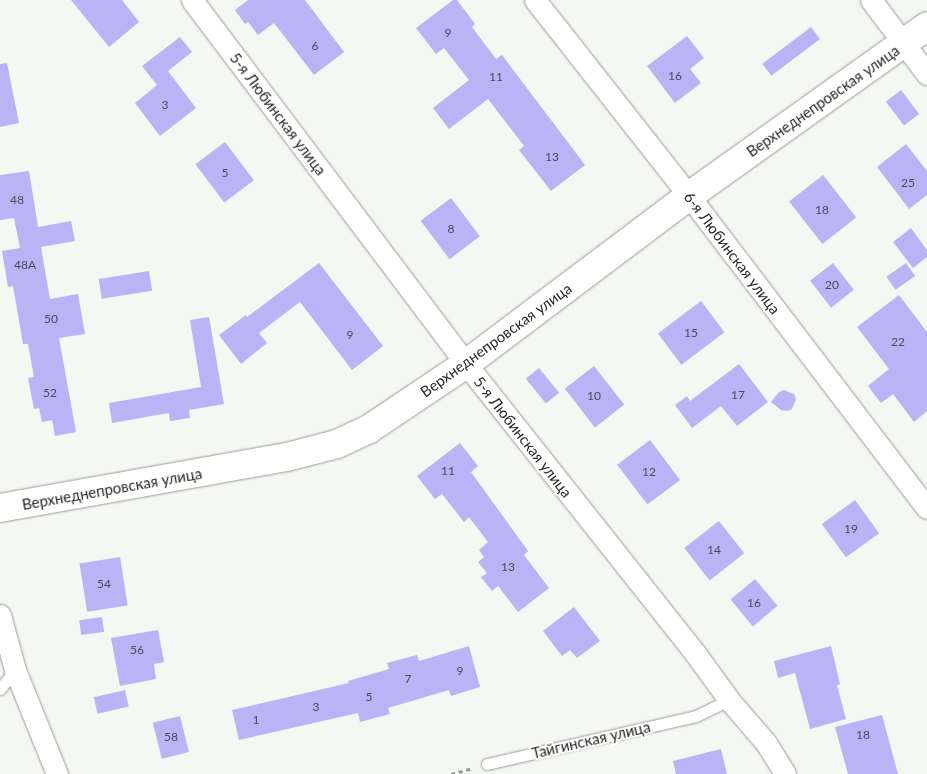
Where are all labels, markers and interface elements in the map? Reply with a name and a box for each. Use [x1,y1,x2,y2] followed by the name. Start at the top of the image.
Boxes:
[445,26,451,40] house number: 9
[312,39,318,53] house number: 6
[743,41,903,161] street label: Верхнеднепровская улица
[226,49,330,179] street label: 5-я Любинская улица
[668,69,682,83] house number: 16
[489,70,503,84] house number: 11
[162,98,168,112] house number: 3
[545,150,559,164] house number: 13
[222,166,228,180] house number: 5
[901,176,915,190] house number: 25
[680,188,784,318] street label: 6-я Любинская улица
[10,193,24,207] house number: 48
[815,203,829,217] house number: 18
[448,222,454,236] house number: 8
[14,258,36,272] house number: 48А
[825,278,839,292] house number: 20
[417,279,575,401] street label: Верхнеднепровская улица
[44,312,58,326] house number: 50
[684,326,698,340] house number: 15
[347,328,353,342] house number: 9
[891,335,905,349] house number: 22
[470,373,576,501] street label: 5-я Любинская улица
[43,386,57,400] house number: 52
[731,388,745,402] house number: 17
[587,389,601,403] house number: 10
[21,464,203,514] street label: Верхнеднепровская улица
[441,464,455,478] house number: 11
[642,465,656,479] house number: 12
[844,522,858,536] house number: 19
[707,543,721,557] house number: 14
[501,560,515,574] house number: 13
[97,577,111,591] house number: 54
[747,596,761,610] house number: 16
[130,643,144,657] house number: 56
[457,664,463,678] house number: 9
[405,672,411,686] house number: 7
[366,690,372,704] house number: 5
[313,700,319,714] house number: 3
[253,713,259,727] house number: 1
[530,718,652,762] street label: Тайгинская улица
[856,728,870,742] house number: 18
[164,730,178,744] house number: 58

